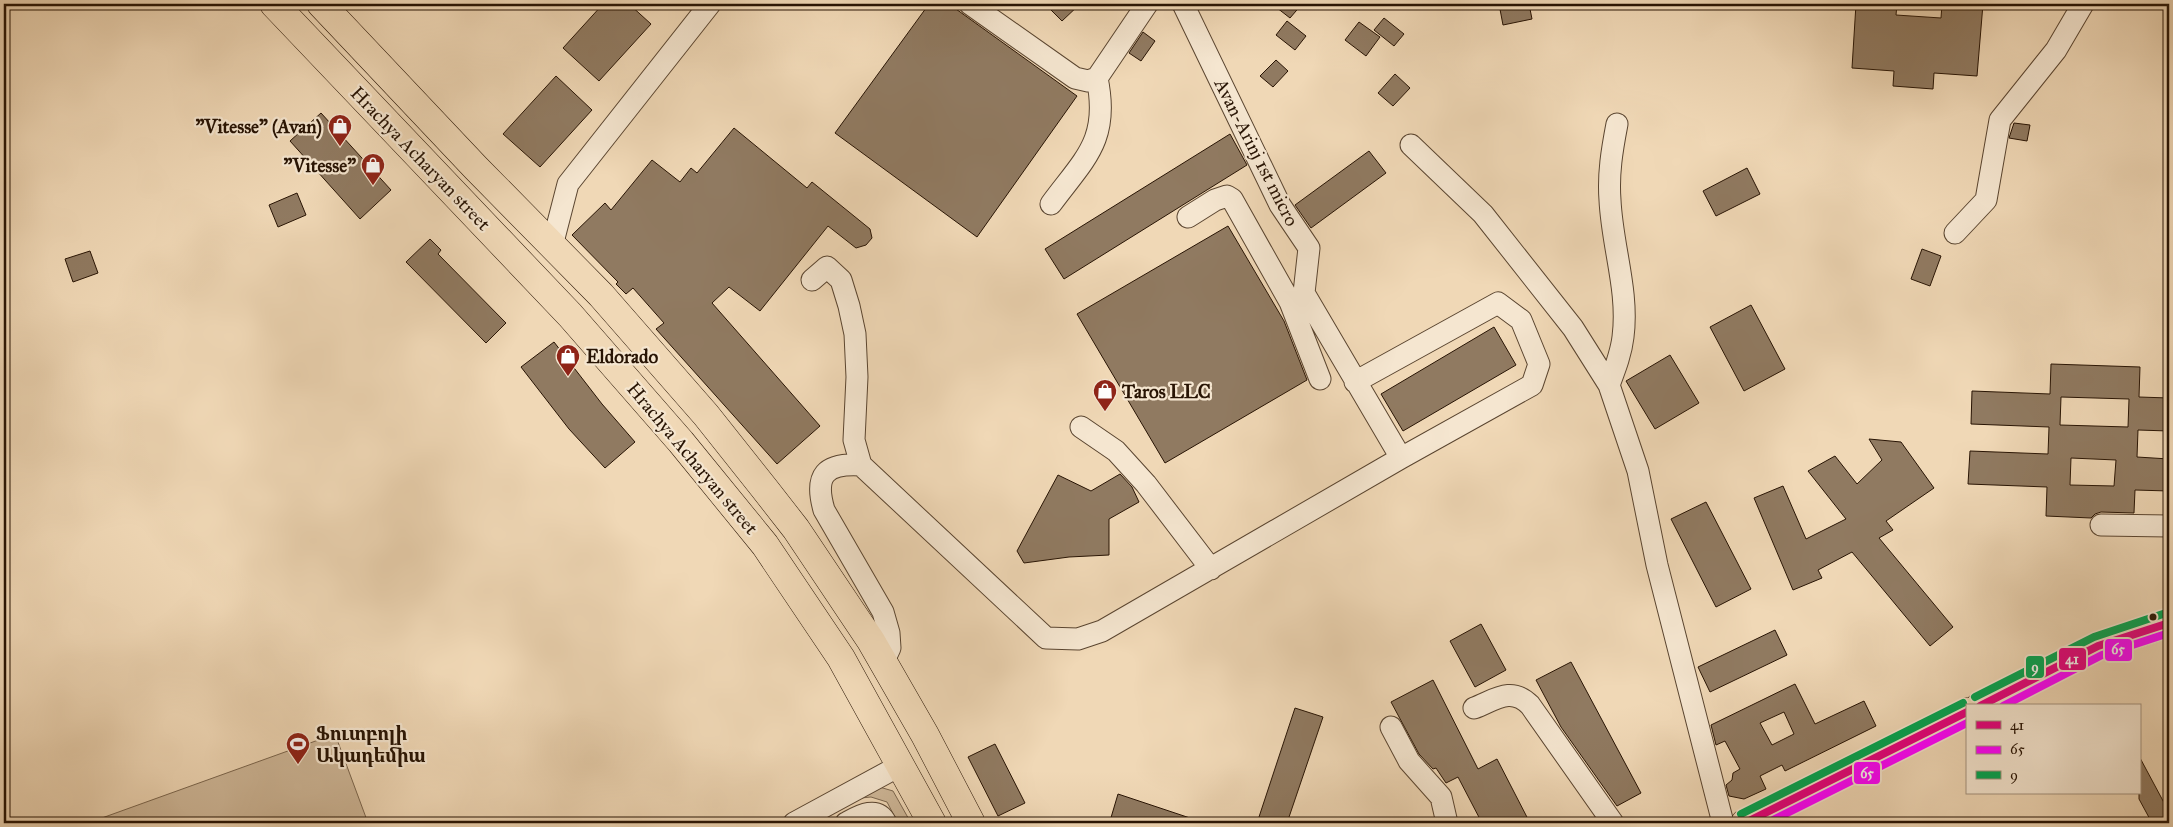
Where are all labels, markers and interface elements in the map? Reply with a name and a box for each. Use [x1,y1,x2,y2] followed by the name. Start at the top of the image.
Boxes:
[1209,74,1304,230] street label: Avan-Arinj 1st micro
[346,81,496,235] street label: Hrachya Acharyan street
[327,113,353,147] shop icon: "Vitesse" (Avan)
[195,115,322,139] place label: "Vitesse" (Avan)
[360,152,386,186] shop icon: "Vitesse"
[284,154,356,177] place label: "Vitesse"
[555,343,581,377] shop icon: Eldorado
[586,345,659,368] place label: Eldorado
[622,378,763,539] street label: Hrachya Acharyan street
[1092,378,1118,412] shop icon: Taros LLC
[1121,380,1211,403] place label: Taros LLC
[2148,612,2158,622] unlabelled marker
[2104,638,2133,662] line badge: 65
[2111,641,2125,658] text: 65
[2058,647,2087,671] line badge: 41
[2065,651,2079,669] text: 41
[2025,655,2045,679] line badge: 9
[2031,659,2039,677] text: 9
[1966,704,2140,794] legend
[2010,716,2024,734] text: 41
[316,722,426,767] place label: Ֆուտբոլի Ակադեմիա
[285,731,311,765] sports icon: Ֆուտբոլի Ակադեմիա
[2010,740,2025,758] text: 65
[1853,761,1881,785] line badge: 65
[1860,765,1874,782] text: 65
[2010,766,2018,784] text: 9

